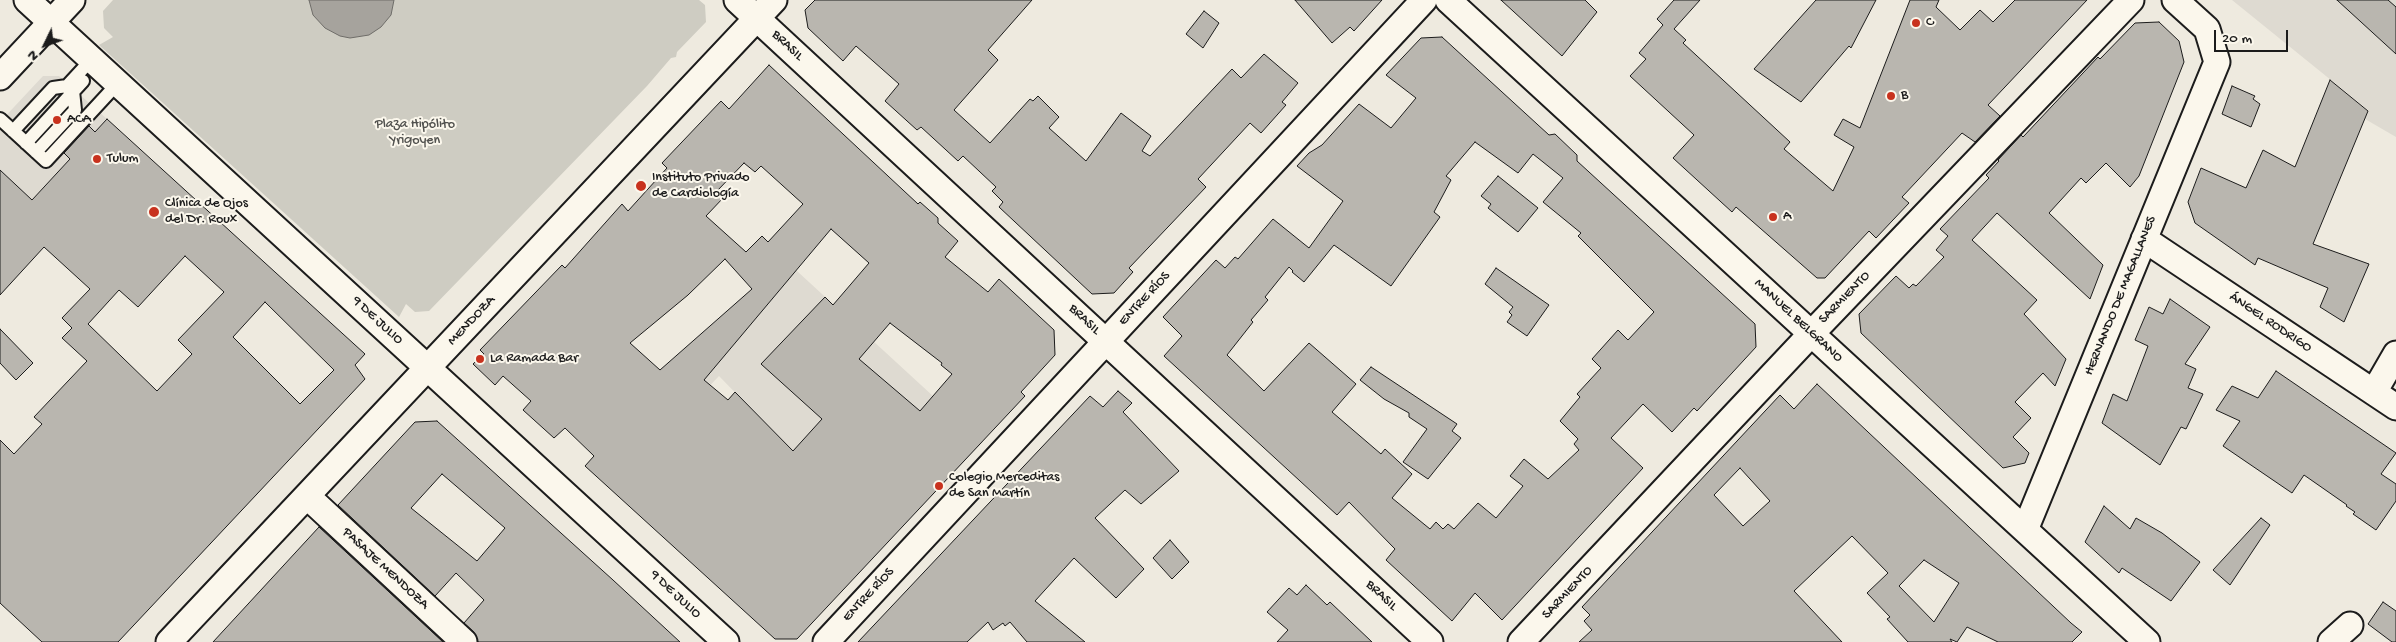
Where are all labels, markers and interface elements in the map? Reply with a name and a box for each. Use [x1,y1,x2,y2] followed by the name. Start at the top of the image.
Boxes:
[1926,15,1934,31] place label: C
[1910,17,1922,29] marker: C
[20,20,70,70] north arrow
[2216,20,2290,52] scale bar
[767,27,807,65] street label: BRASIL
[2222,30,2252,48] text: 20 m
[24,46,43,64] text: N
[1901,88,1908,104] place label: B
[1885,90,1897,102] marker: B
[67,112,91,128] place label: ACA
[51,114,63,126] marker: ACA
[375,117,455,150] park label: Plaza Hipólito Yrigoyen
[107,151,139,167] place label: Tulum
[91,153,103,165] marker: Tulum
[652,170,750,202] place label: Instituto Privado de Cardiología
[634,179,648,193] marker: Instituto Privado de Cardiología
[165,196,248,228] place label: Clínica de Ojos del Dr. Roux
[147,205,161,219] marker: Clínica de Ojos del Dr. Roux
[1783,209,1791,225] place label: A
[1767,211,1779,223] marker: A
[2081,214,2161,378] street label: HERNANDO DE MAGALLANES
[1116,268,1174,330] street label: ENTRE RÍOS
[1816,268,1874,328] street label: SARMIENTO
[1750,276,1846,366] street label: MANUEL BELGRANO
[2225,289,2315,357] street label: ÁNGEL RODRIGO
[445,292,499,350] street label: MENDOZA
[348,293,406,349] street label: 9 DE JULIO
[1064,301,1104,339] street label: BRASIL
[490,351,578,367] place label: La Ramada Bar
[474,353,486,365] marker: La Ramada Bar
[949,470,1060,502] place label: Colegio Merceditas de San Martín
[933,480,945,492] marker: Colegio Merceditas de San Martín
[338,524,432,614] street label: PASAJE MENDOZA
[1539,563,1597,623] street label: SARMIENTO
[840,564,898,626] street label: ENTRE RÍOS
[646,567,704,623] street label: 9 DE JULIO
[1361,577,1401,615] street label: BRASIL

